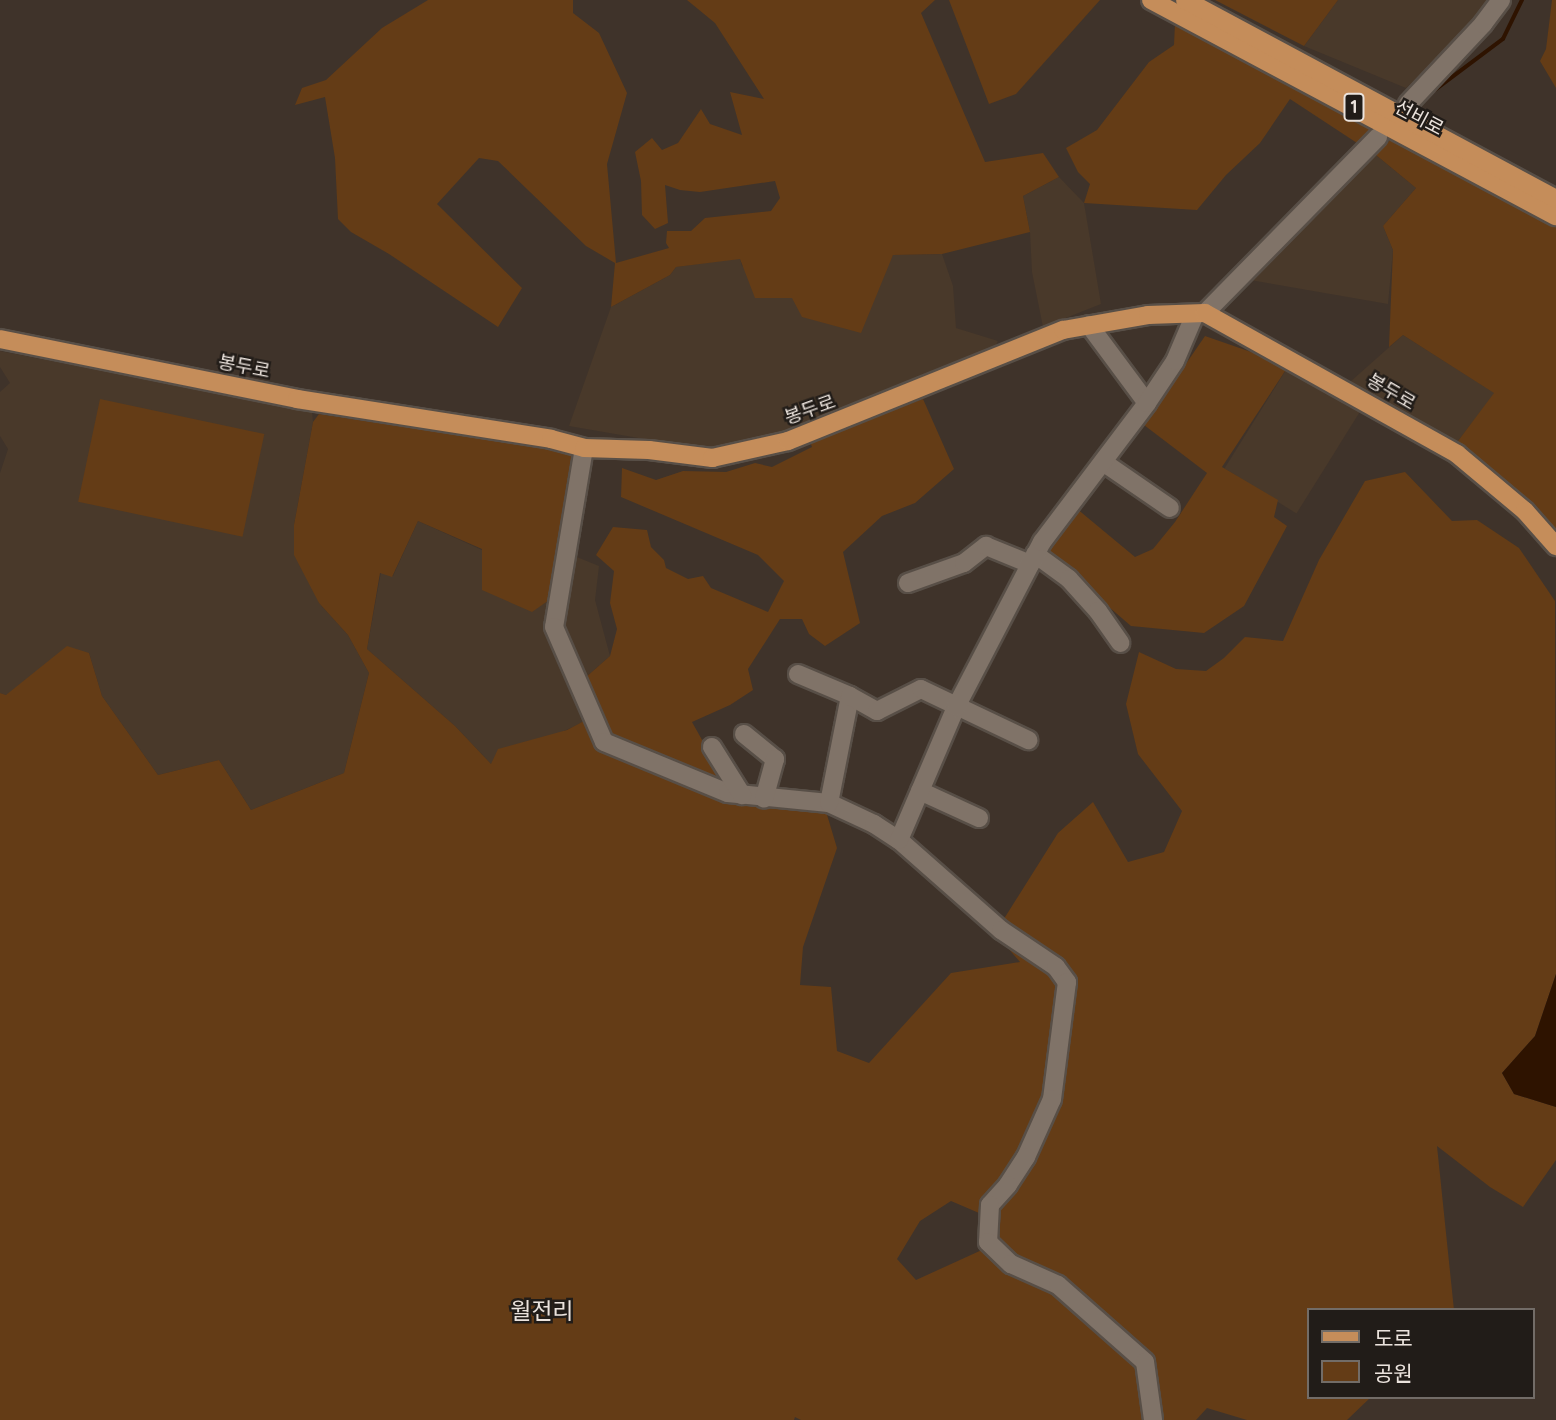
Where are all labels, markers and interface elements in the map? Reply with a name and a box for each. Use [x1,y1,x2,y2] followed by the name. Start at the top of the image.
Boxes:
[1342,92,1366,122] road number: 1
[1390,96,1448,140] street label: 선비로
[216,351,272,383] street label: 봉두로
[1363,369,1419,415] street label: 봉두로
[781,390,839,430] street label: 봉두로
[510,1297,574,1325] district label: 월전리
[1308,1308,1535,1399] legend
[1374,1325,1413,1351] text: 도로
[1374,1360,1413,1386] text: 공원

